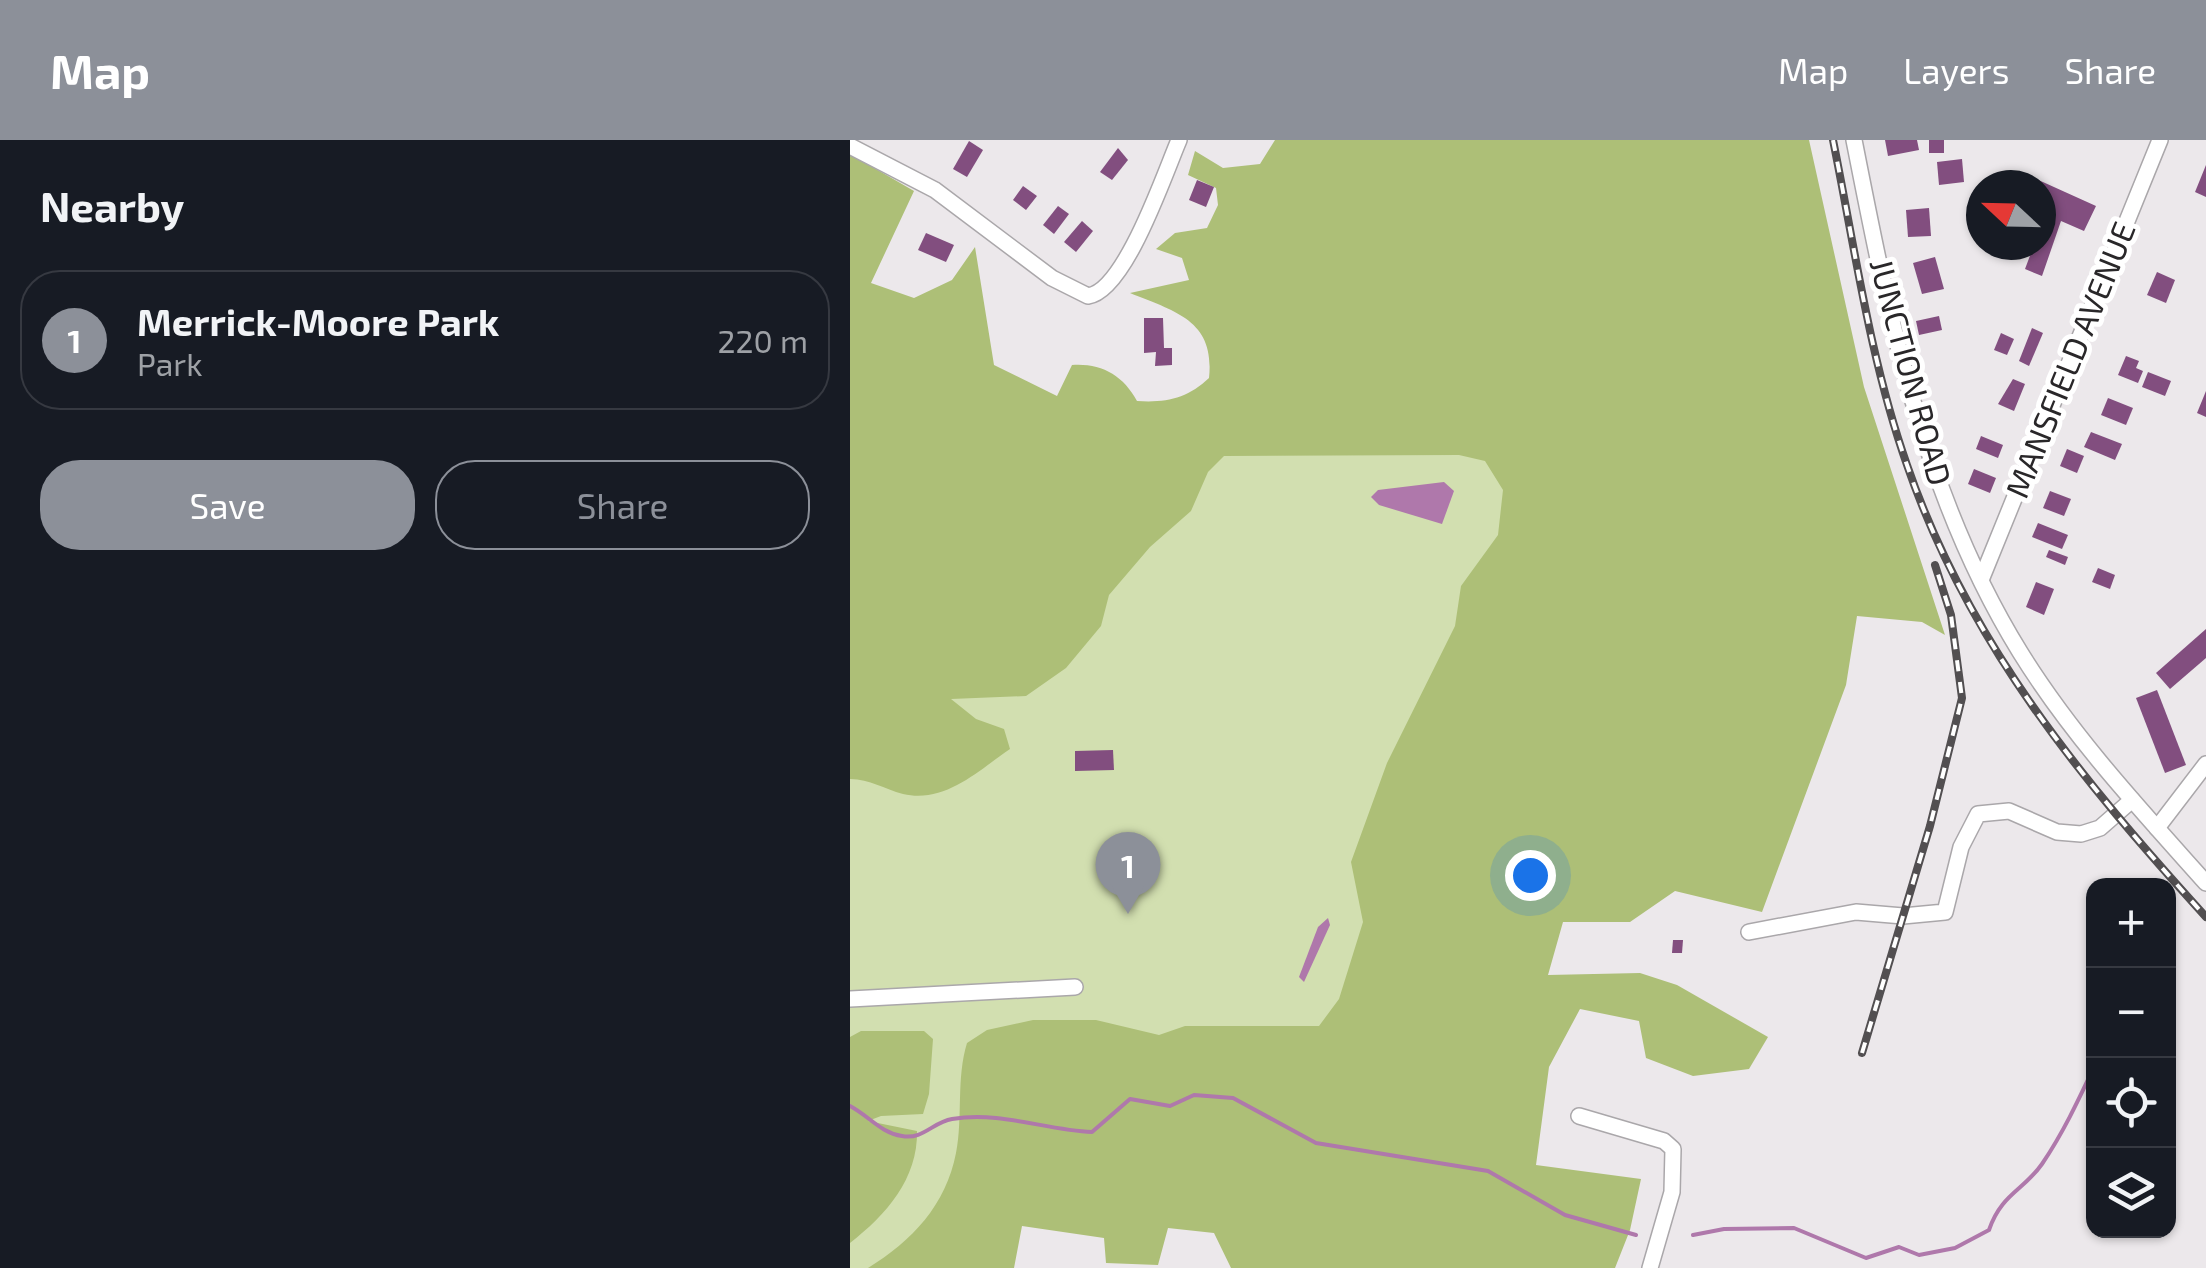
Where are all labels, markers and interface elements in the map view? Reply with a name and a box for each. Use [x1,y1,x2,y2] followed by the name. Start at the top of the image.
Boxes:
[50,41,150,99] text: Map
[1778,49,1848,91] text: Map
[1903,49,2009,91] text: Layers
[2064,49,2156,91] text: Share
[1966,170,2056,260] north arrow
[40,180,184,230] text: Nearby
[1996,216,2142,503] street label: MANSFIELD AVENUE
[1863,254,1960,489] street label: JUNCTION ROAD
[137,298,499,344] text: Merrick-Moore Park
[68,321,81,359] text: 1
[718,321,808,359] text: 220 m
[137,344,202,382] text: Park
[40,460,415,550] button: Save
[435,460,810,550] button: Share
[1096,832,1160,914] pin: 1
[1505,850,1556,901] your location
[2086,878,2176,1238] map controls
[2086,878,2176,968] button: +
[2086,968,2176,1058] button: −
[2086,1058,2176,1148] button: locate
[2086,1148,2176,1238] button: layers

